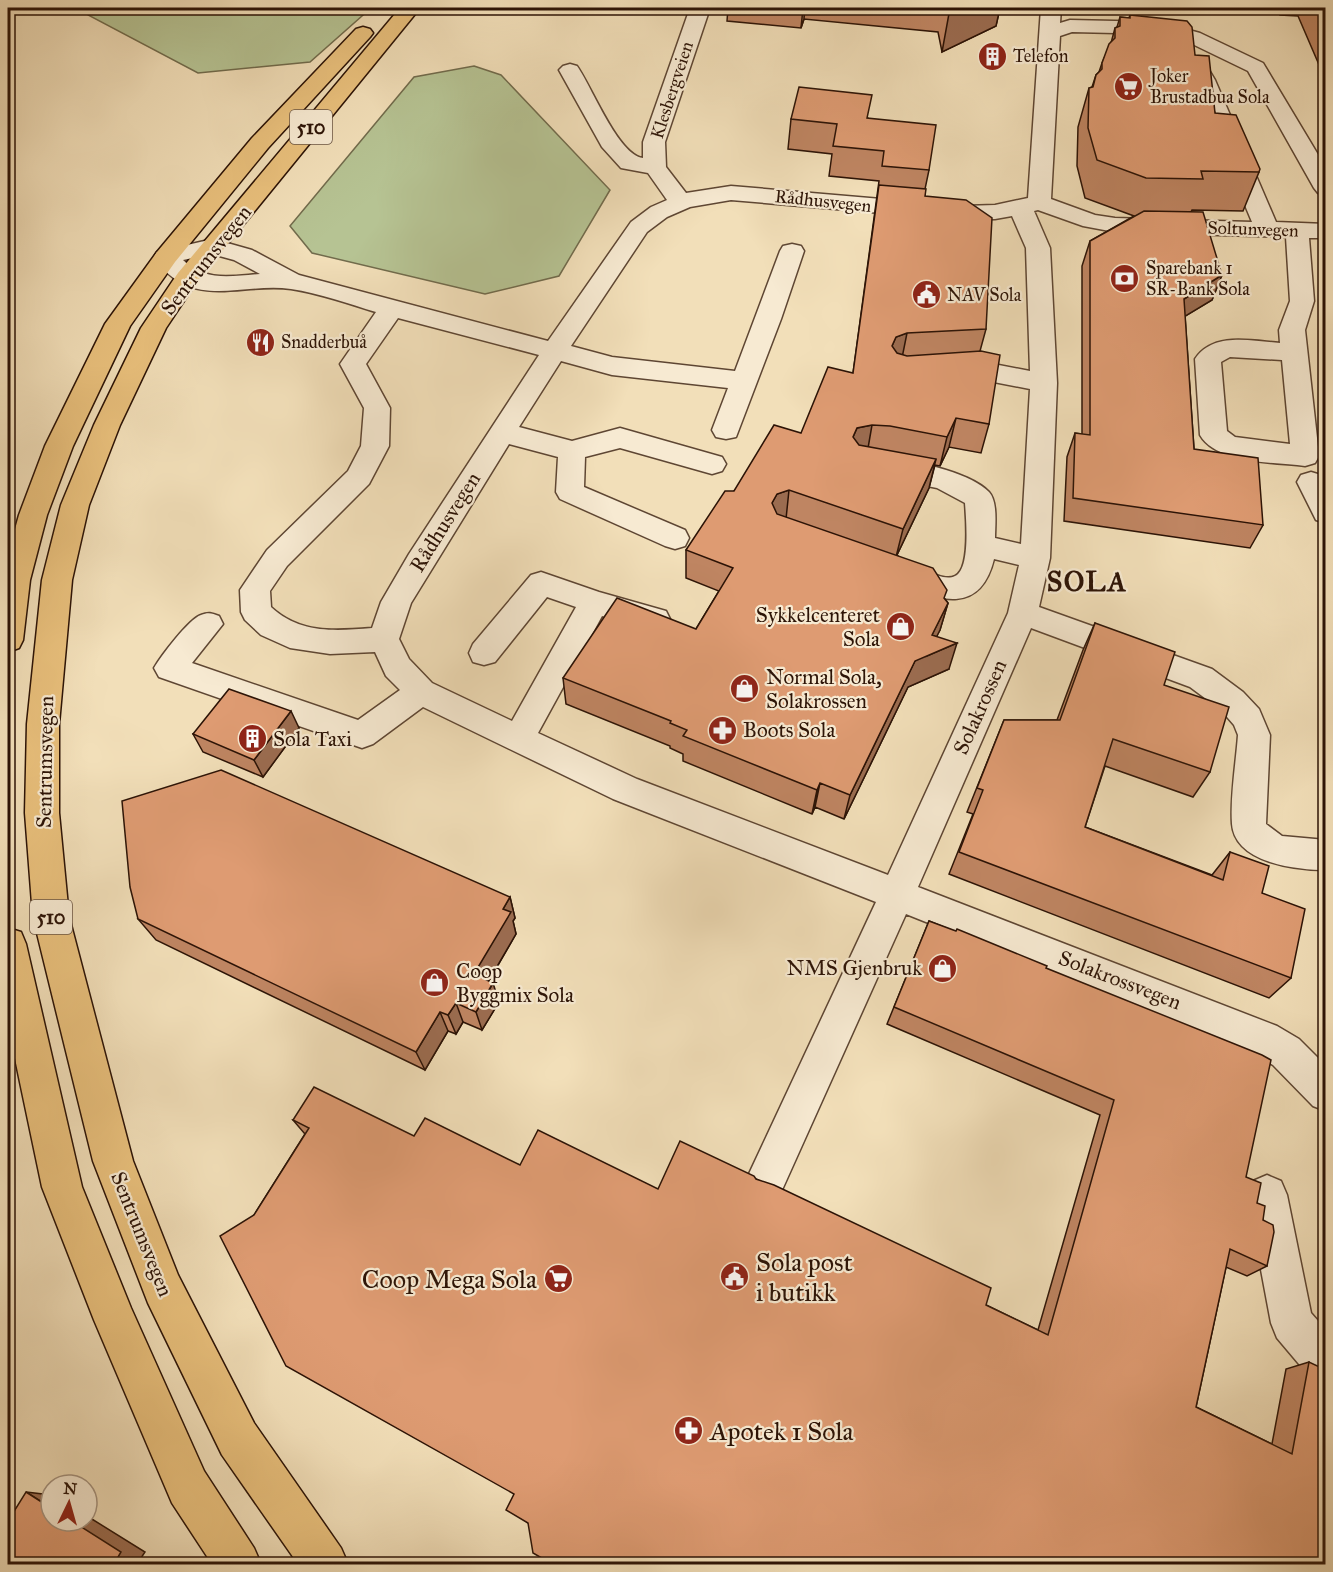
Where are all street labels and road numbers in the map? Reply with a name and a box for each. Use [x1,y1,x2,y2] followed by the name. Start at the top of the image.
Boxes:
[646,38,699,142] street label: Klesbergveien
[290,110,332,144] road number: 510
[774,185,873,218] street label: Rådhusvegen
[155,200,257,320] street label: Sentrumsvegen
[1207,216,1299,243] street label: Soltunvegen
[404,467,486,577] street label: Rådhusvegen
[948,656,1012,758] street label: Solakrossen
[31,696,59,828] street label: Sentrumsvegen
[30,900,72,934] road number: 510
[1055,945,1185,1015] street label: Solakrossvegen
[105,1168,179,1300] street label: Sentrumsvegen

